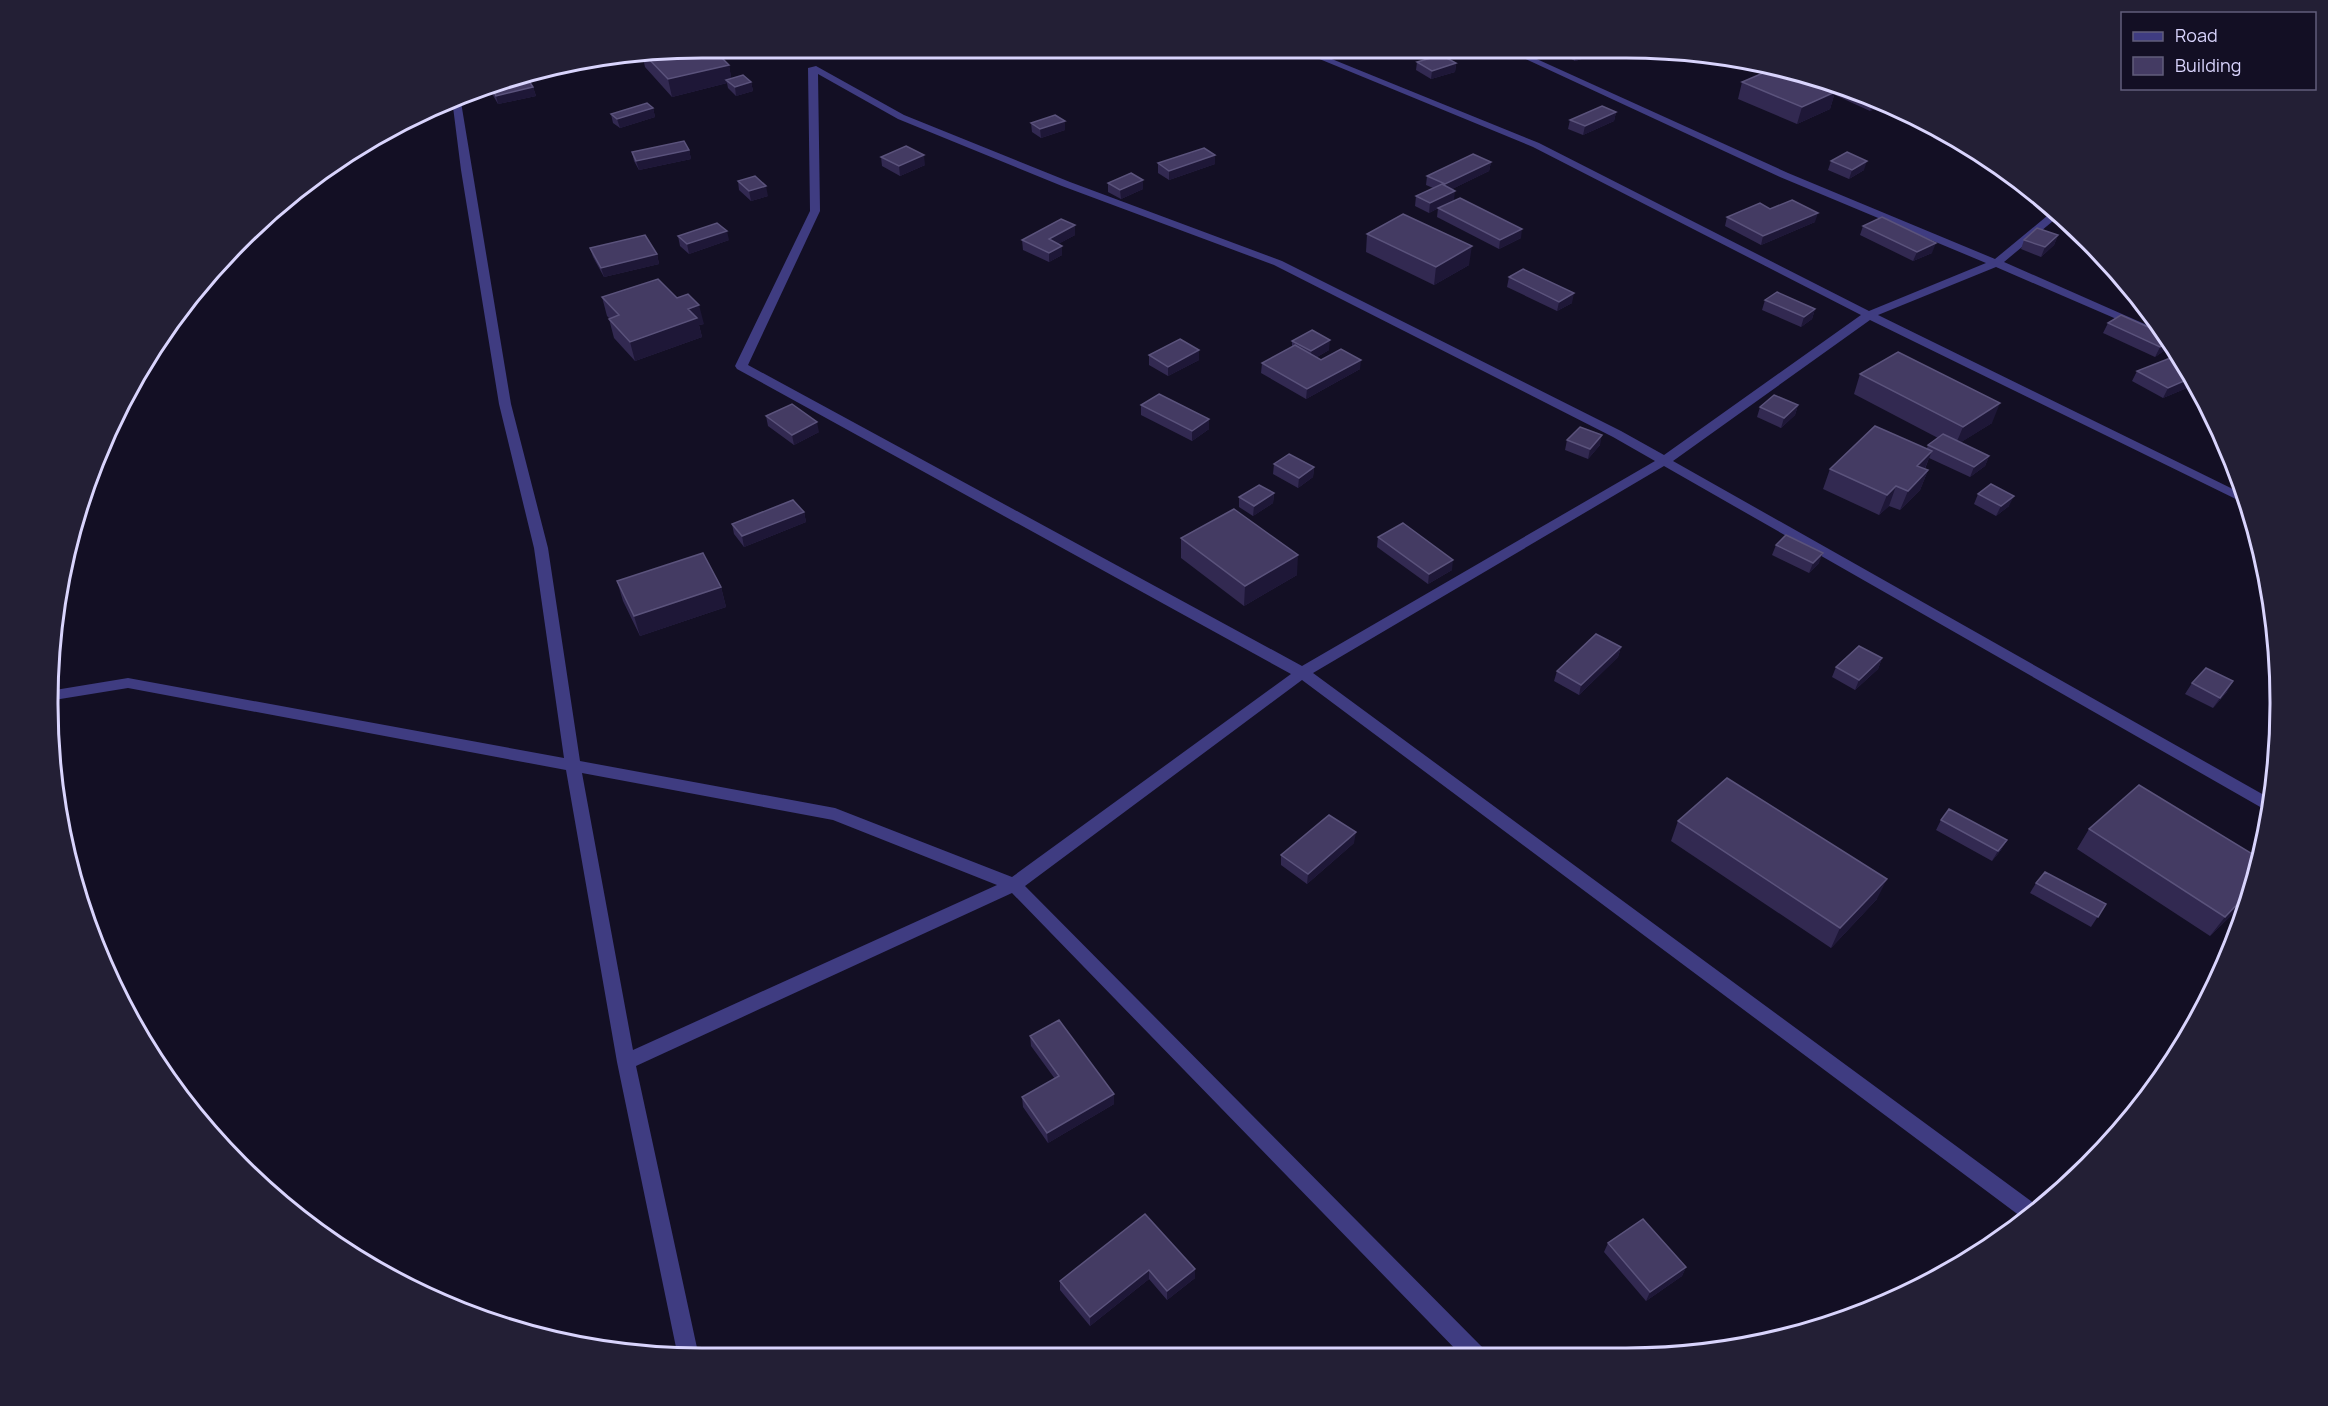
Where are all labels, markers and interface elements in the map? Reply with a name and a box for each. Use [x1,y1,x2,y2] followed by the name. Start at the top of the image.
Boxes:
[2121,12,2316,90] legend
[2175,23,2218,47] text: Road
[2175,53,2241,77] text: Building

